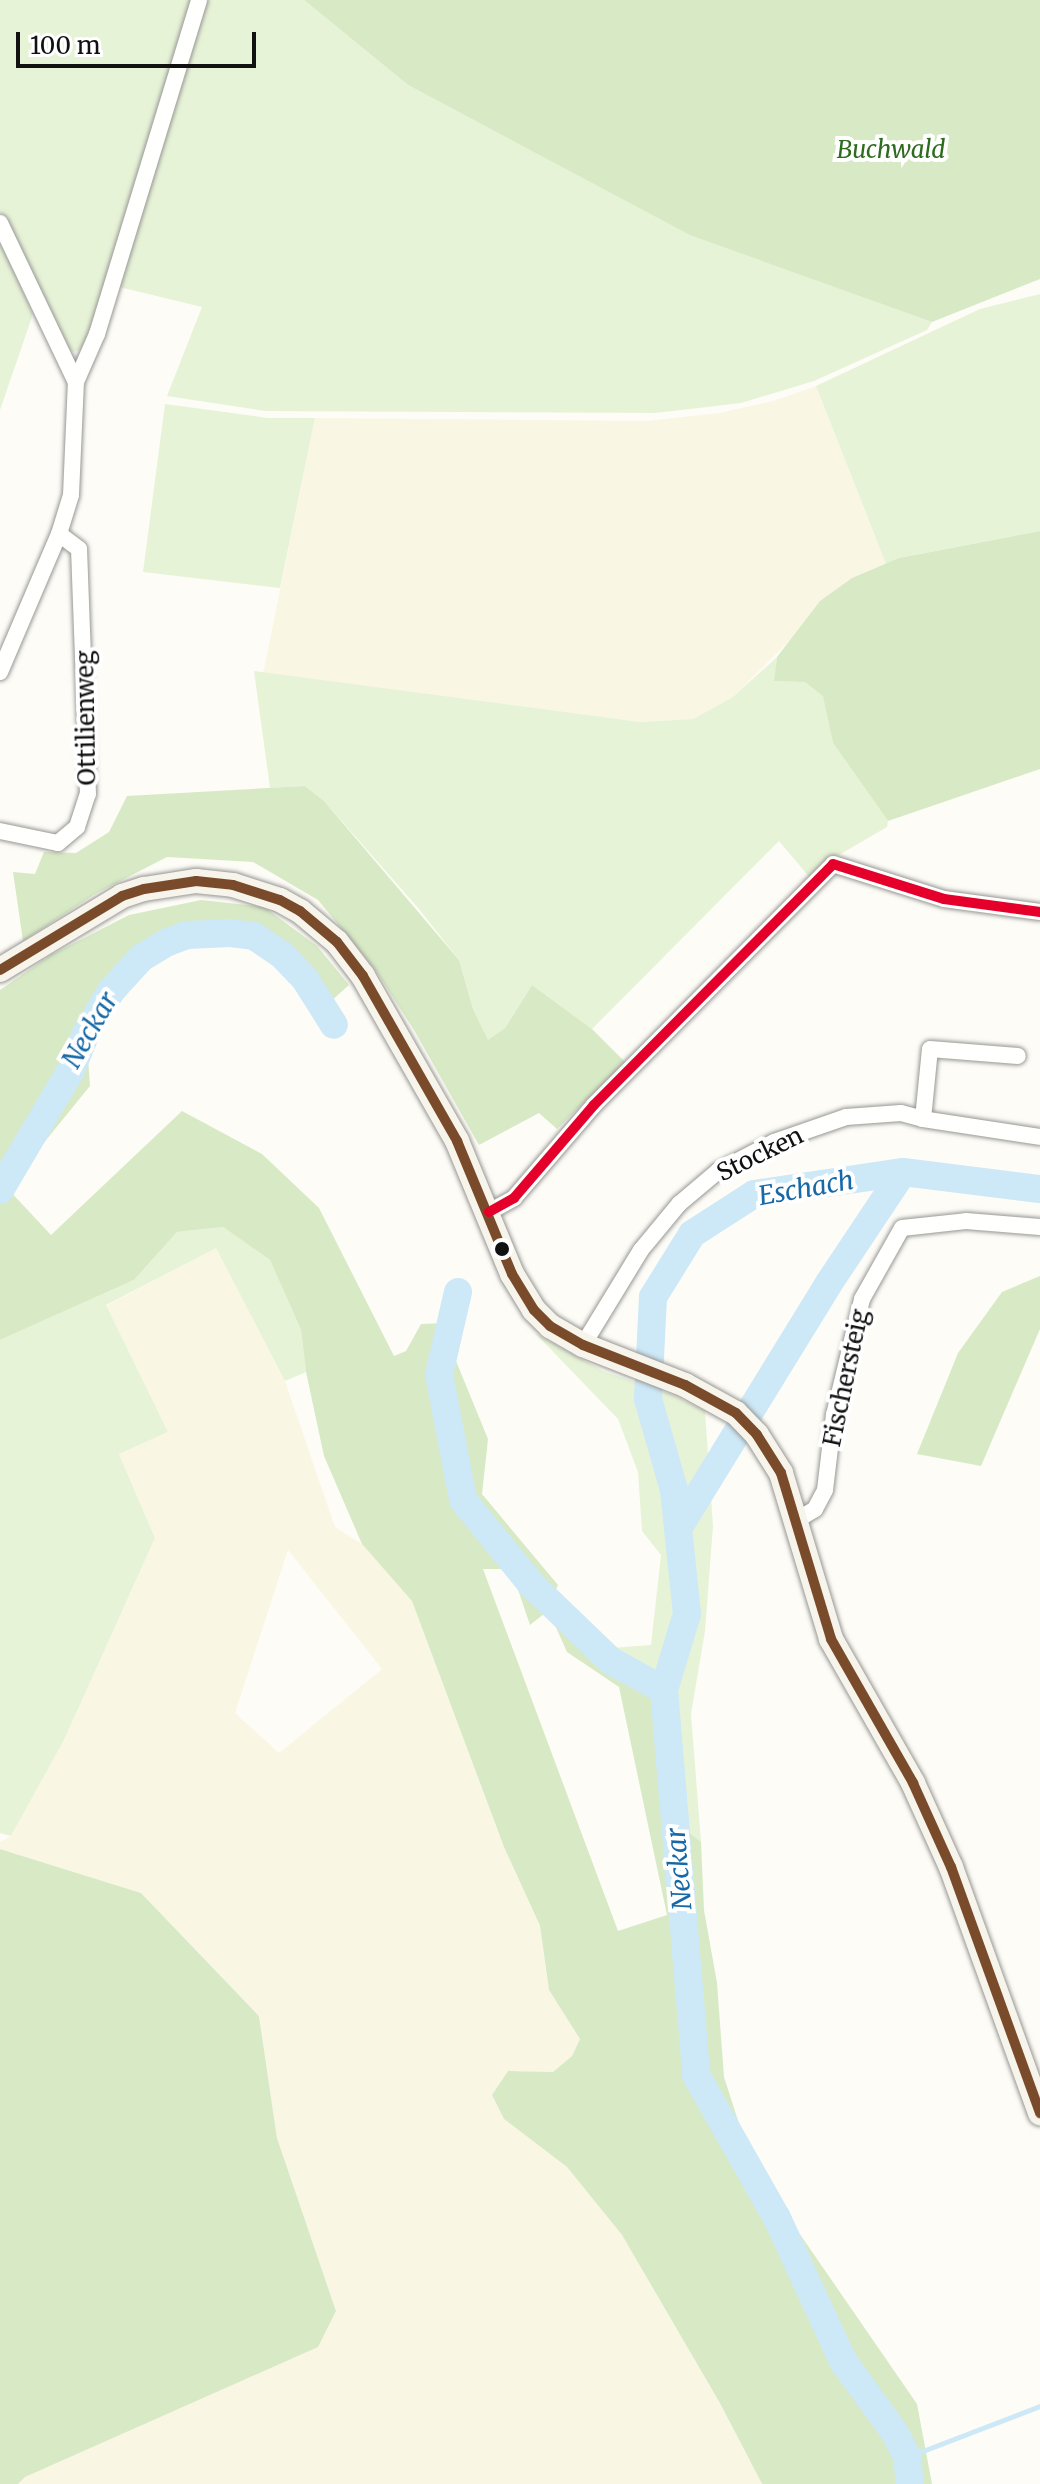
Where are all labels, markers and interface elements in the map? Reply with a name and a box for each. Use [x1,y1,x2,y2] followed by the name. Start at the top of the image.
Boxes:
[20,16,260,66] scale bar
[30,30,100,61] text: 100 m
[837,136,945,164] park label: Buchwald
[70,650,102,786] street label: Ottilienweg
[56,986,124,1074] water label: Neckar
[712,1121,808,1187] street label: Stocken
[756,1164,856,1212] water label: Eschach
[494,1241,510,1257] unlabelled marker
[817,1307,875,1449] street label: Fischersteig
[660,1827,698,1911] water label: Neckar

